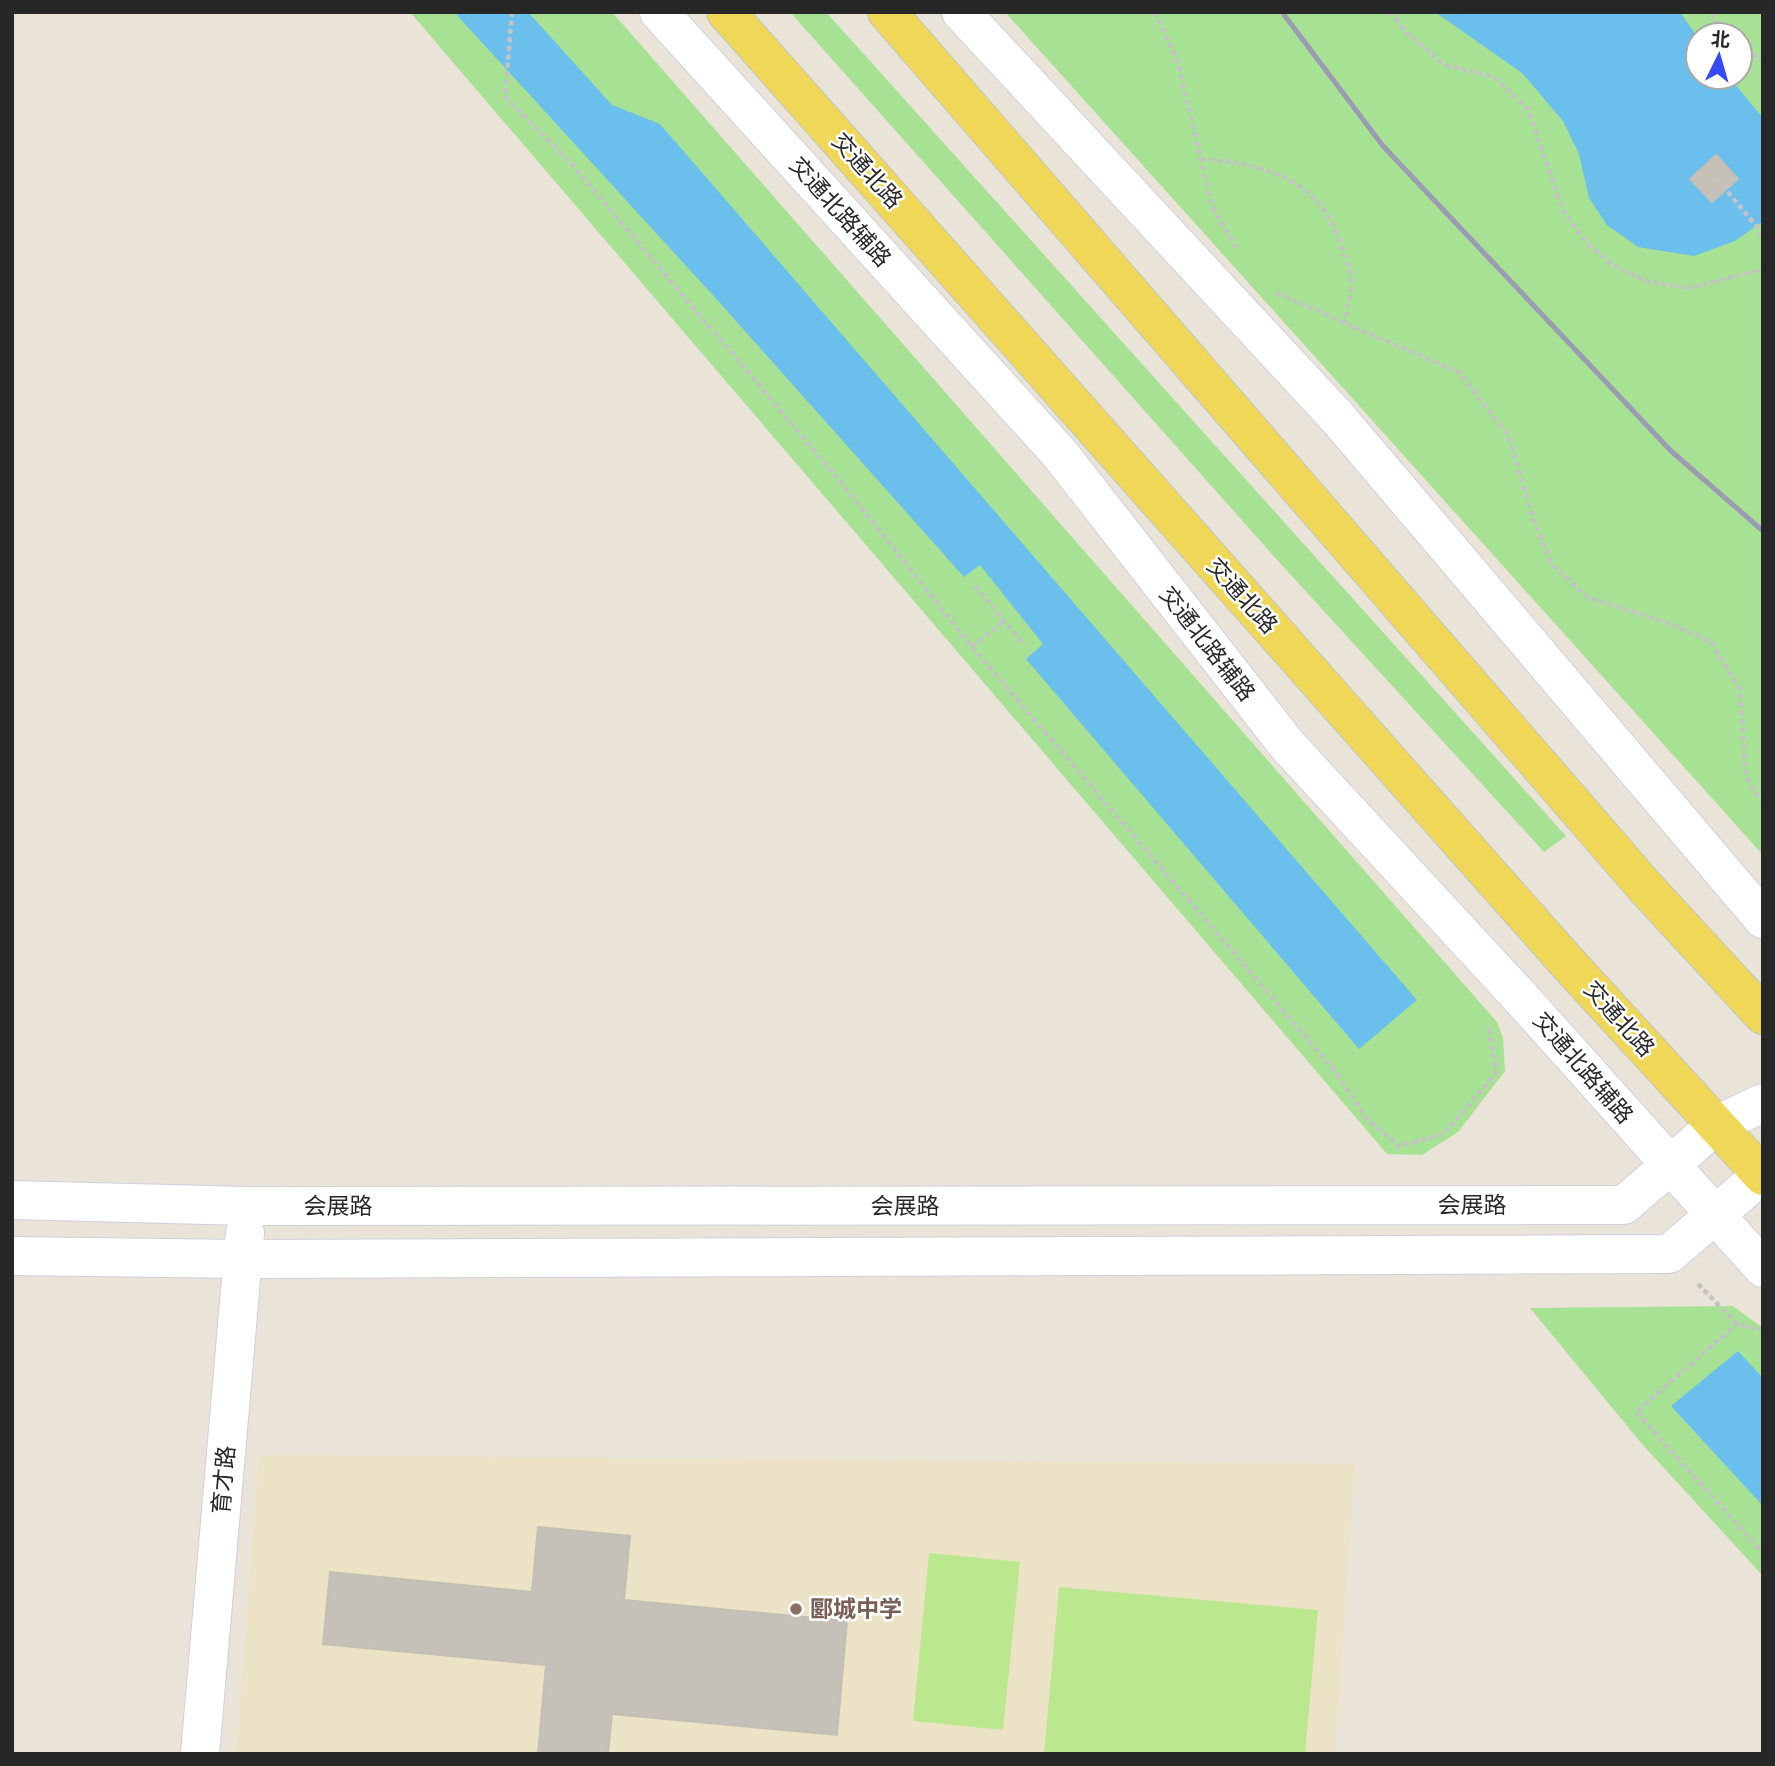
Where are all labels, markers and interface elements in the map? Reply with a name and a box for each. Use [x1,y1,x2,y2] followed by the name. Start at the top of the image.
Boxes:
[1684,21,1754,91] north arrow
[1710,26,1731,55] text: 北
[824,126,910,216] street label: 交通北路
[782,150,898,274] street label: 交通北路辅路
[1199,551,1285,641] street label: 交通北路
[1152,579,1262,709] street label: 交通北路辅路
[1576,974,1662,1064] street label: 交通北路
[1525,1005,1641,1131] street label: 交通北路辅路
[1438,1189,1507,1222] street label: 会展路
[304,1190,373,1223] street label: 会展路
[871,1190,940,1223] street label: 会展路
[205,1444,243,1516] street label: 育才路
[810,1593,902,1626] place label: 郾城中学
[788,1601,804,1617] marker: 郾城中学

